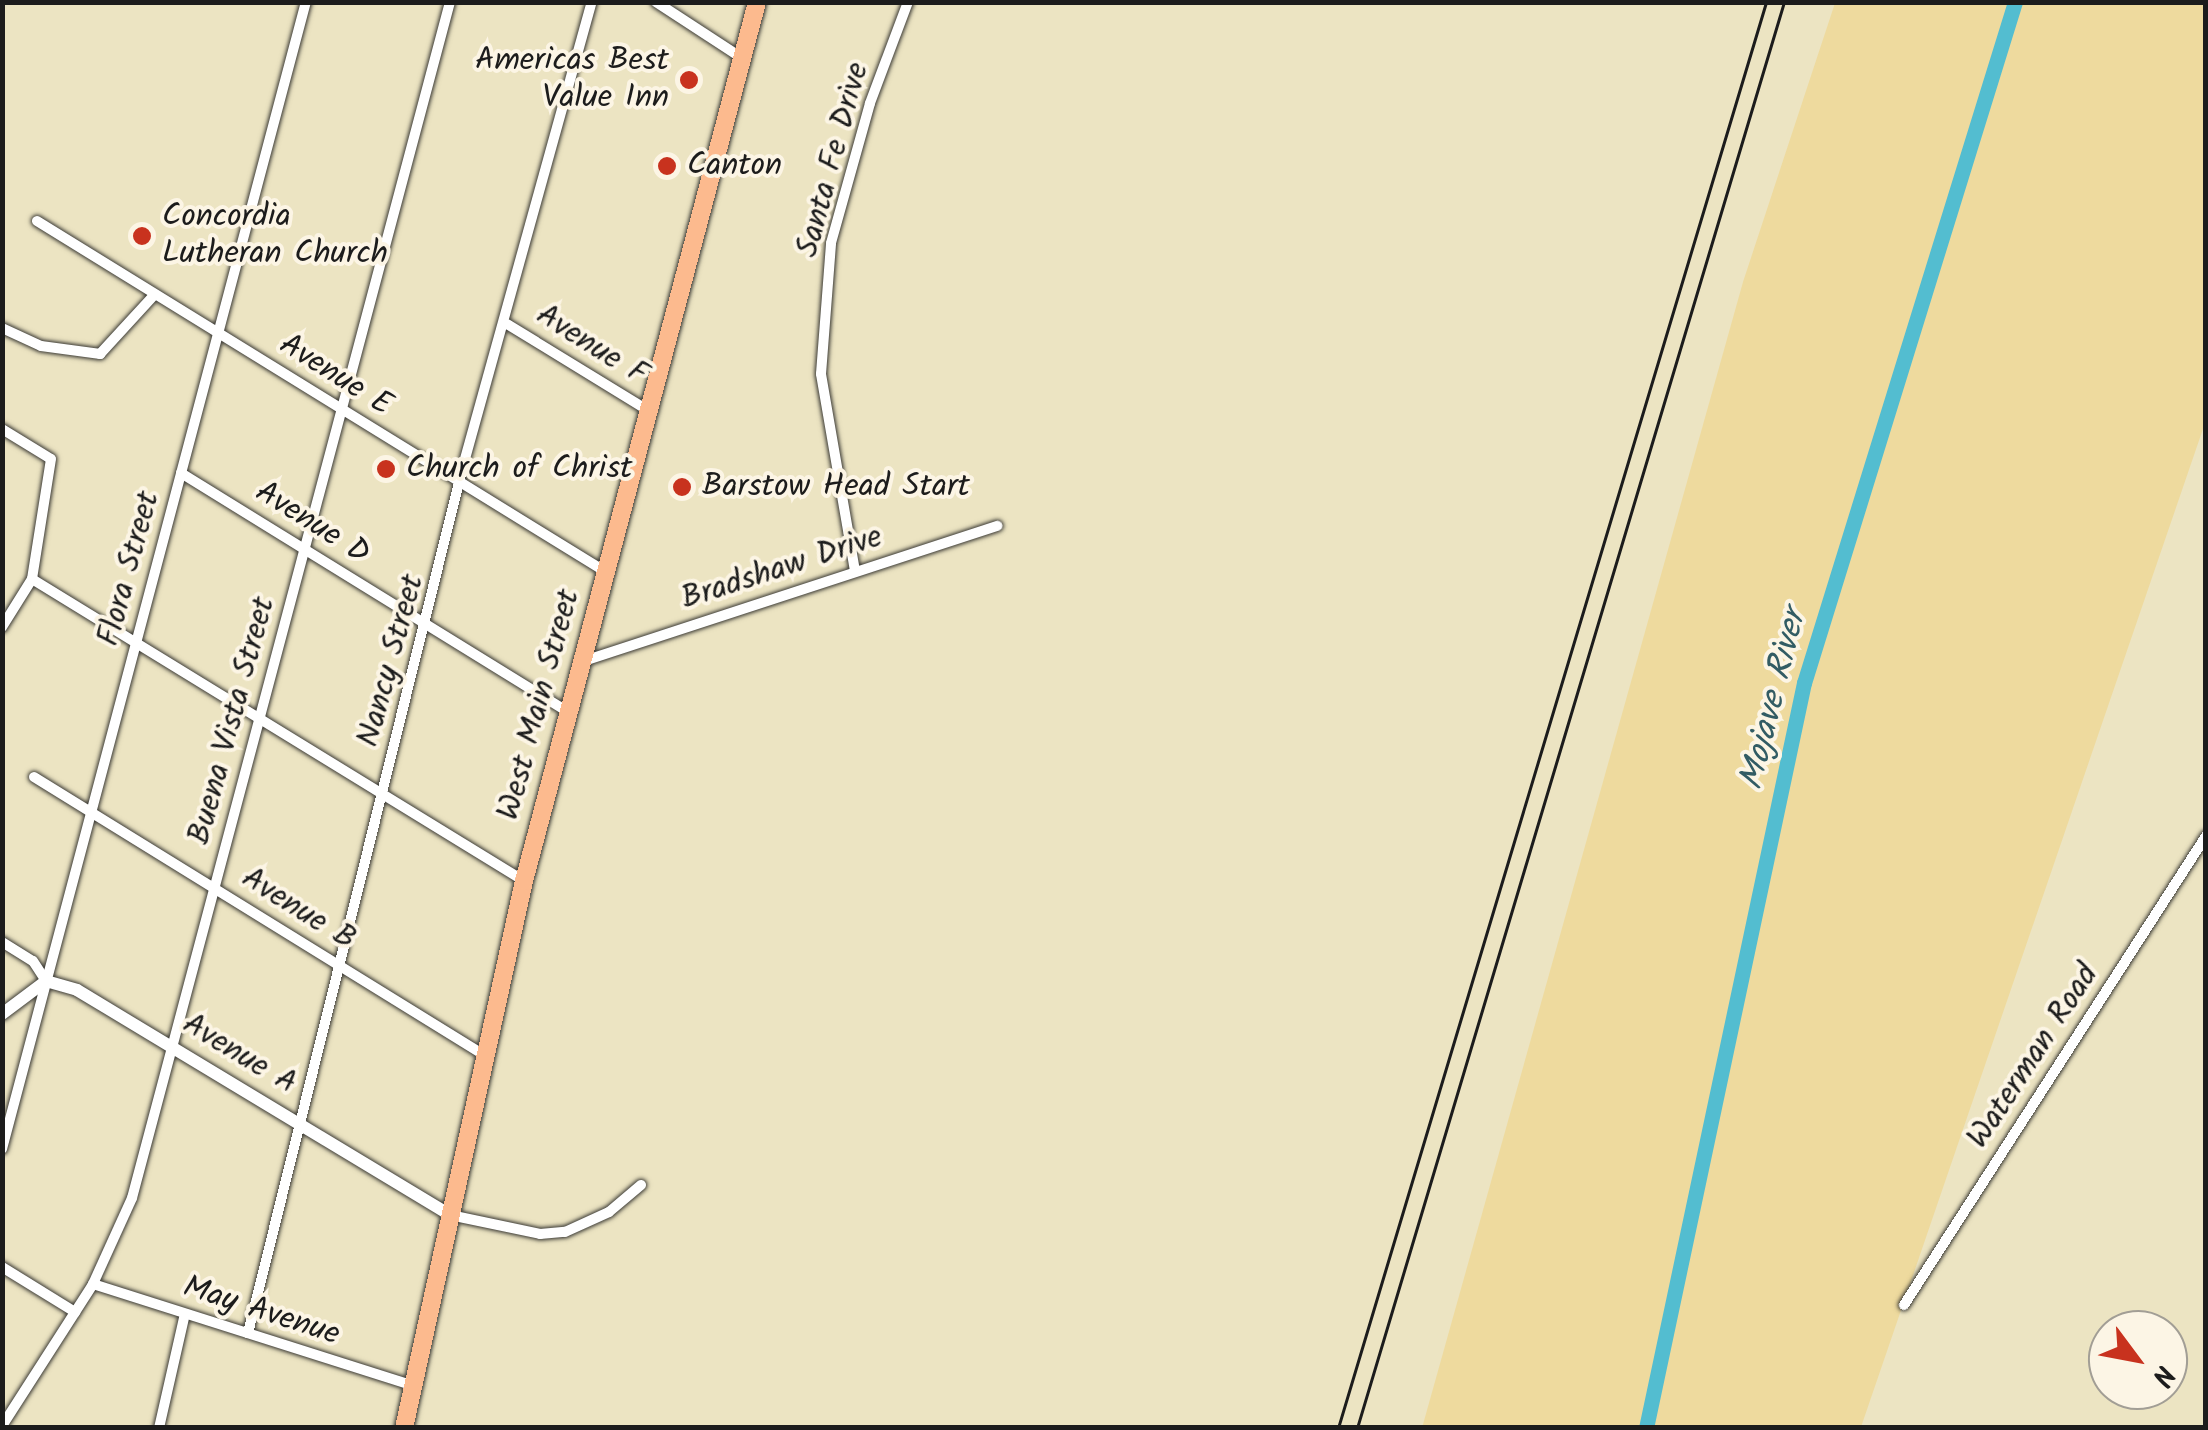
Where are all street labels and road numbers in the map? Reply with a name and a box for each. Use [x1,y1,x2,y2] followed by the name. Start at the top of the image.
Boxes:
[790,58,878,262] street label: Santa Fe Drive
[528,297,654,395] street label: Avenue F
[272,326,398,426] street label: Avenue E
[248,474,376,574] street label: Avenue D
[91,487,169,651] street label: Flora Street
[677,518,887,620] street label: Bradshaw Drive
[351,571,433,751] street label: Nancy Street
[491,585,589,825] street label: West Main Street
[181,593,285,849] street label: Buena Vista Street
[234,860,362,960] street label: Avenue B
[1960,958,2108,1156] street label: Waterman Road
[175,1006,303,1104] street label: Avenue A
[178,1269,344,1355] street label: May Avenue

